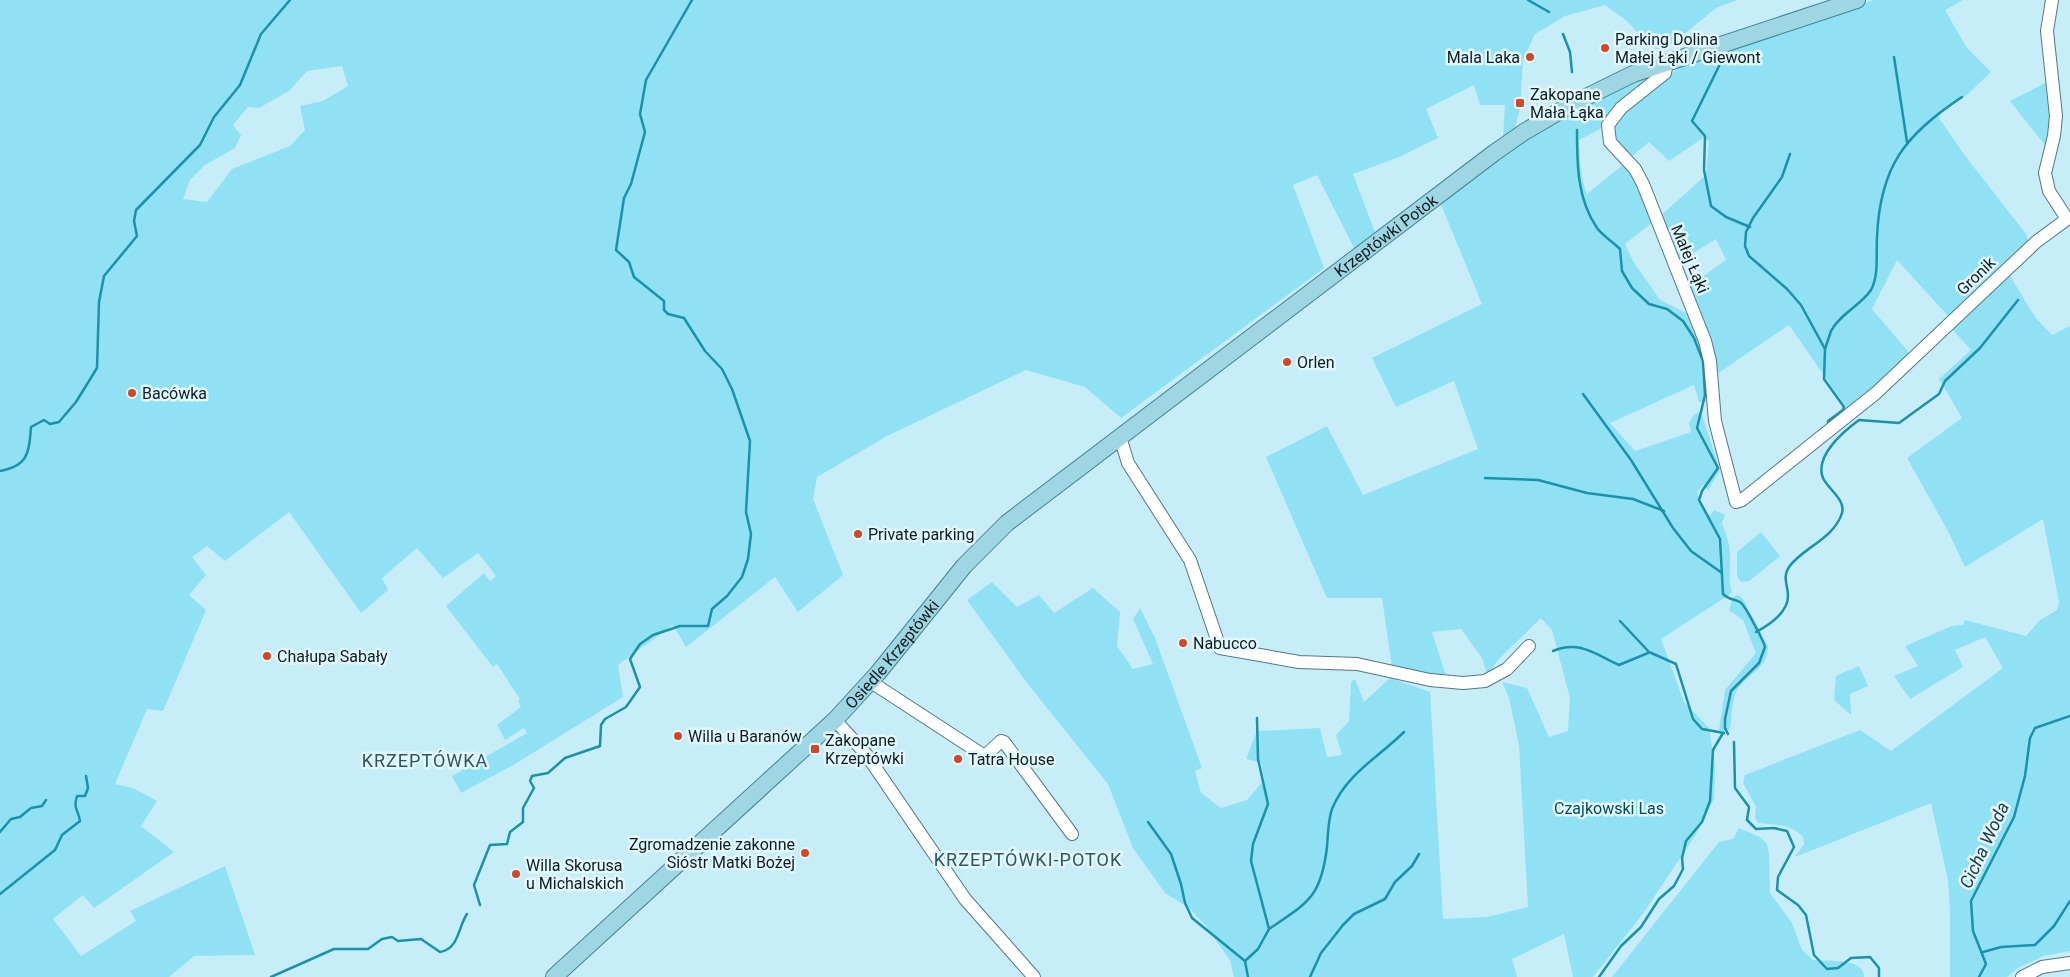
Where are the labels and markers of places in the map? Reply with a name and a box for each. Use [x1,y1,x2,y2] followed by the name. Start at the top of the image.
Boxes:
[1615,30,1761,67] place label: Parking Dolina Małej Łąki / Giewont
[1599,42,1611,54] marker: Parking Dolina Małej Łąki / Giewont
[1447,48,1520,67] place label: Mala Laka
[1524,51,1536,63] marker: Mala Laka
[1530,85,1604,122] place label: Zakopane Mała Łąka
[1514,97,1526,109] marker: Zakopane Mała Łąka
[1297,353,1335,372] place label: Orlen
[1281,356,1293,368] marker: Orlen
[142,384,207,403] place label: Bacówka
[126,387,138,399] marker: Bacówka
[868,525,974,544] place label: Private parking
[852,528,864,540] marker: Private parking
[1193,634,1257,653] place label: Nabucco
[1177,637,1189,649] marker: Nabucco
[277,647,388,666] place label: Chałupa Sabały
[261,650,273,662] marker: Chałupa Sabały
[688,727,802,746] place label: Willa u Baranów
[672,730,684,742] marker: Willa u Baranów
[825,731,904,768] place label: Zakopane Krzeptówki
[809,743,821,755] marker: Zakopane Krzeptówki
[968,750,1054,769] place label: Tatra House
[952,753,964,765] marker: Tatra House
[629,835,795,872] place label: Zgromadzenie zakonne Sióstr Matki Bożej
[799,847,811,859] marker: Zgromadzenie zakonne Sióstr Matki Bożej
[526,856,624,893] place label: Willa Skorusa u Michalskich
[510,868,522,880] marker: Willa Skorusa u Michalskich

